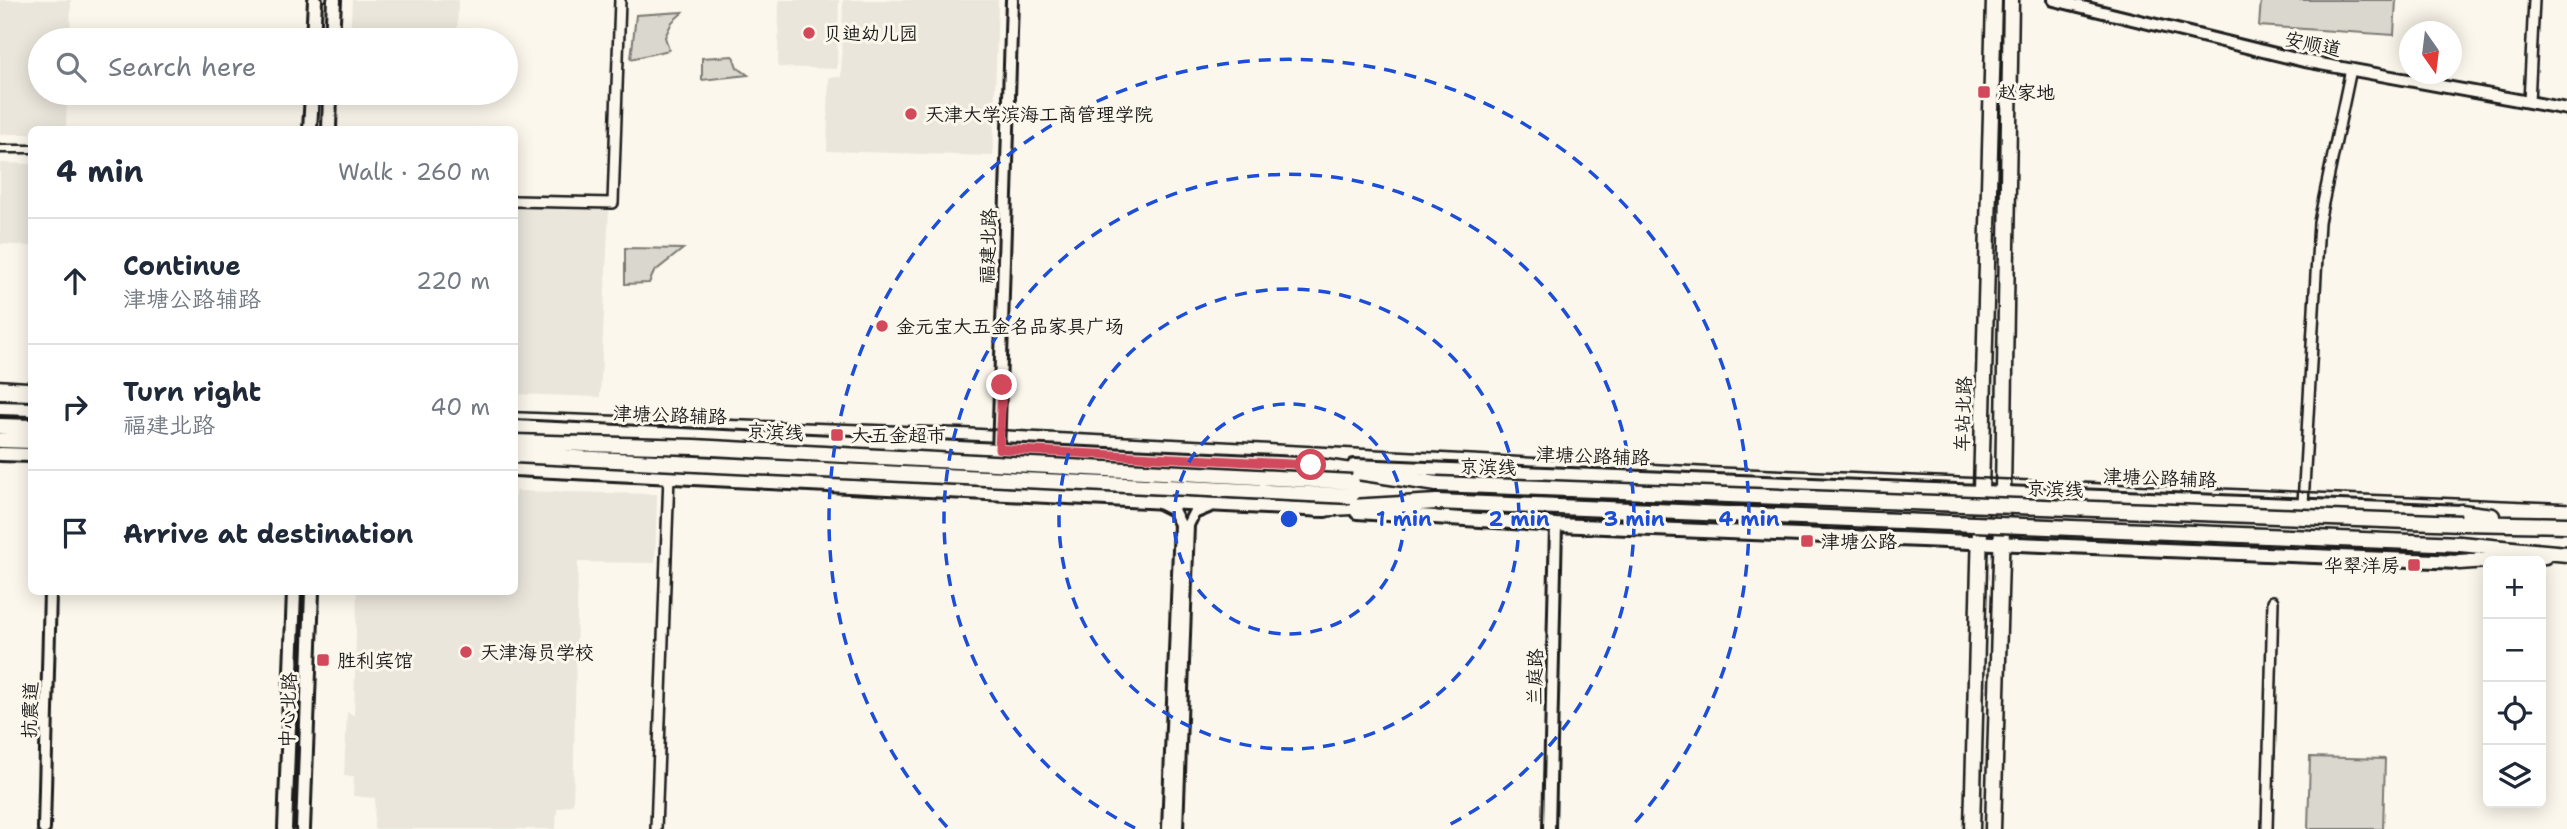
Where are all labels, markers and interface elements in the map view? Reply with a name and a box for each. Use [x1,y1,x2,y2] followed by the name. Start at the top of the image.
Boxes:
[823,21,918,46] place label: 贝迪幼儿园
[2399,21,2462,84] north arrow
[801,25,817,41] marker: 贝迪幼儿园
[2283,26,2343,62] street label: 安顺道
[28,28,518,105] search box
[52,48,90,86] icon: search
[108,49,257,84] text: Search here
[1998,80,2055,105] place label: 赵家地
[1976,84,1992,100] marker: 赵家地
[925,102,1153,127] place label: 天津大学滨海工商管理学院
[903,106,919,122] marker: 天津大学滨海工商管理学院
[56,151,143,192] text: 4 min
[338,157,490,187] text: Walk · 260 m
[974,208,1002,284] street label: 福建北路
[123,248,241,283] text: Continue
[56,262,94,300] icon: ahead
[416,266,490,296] text: 220 m
[123,284,261,314] text: 津塘公路辅路
[896,314,1124,339] place label: 金元宝大五金名品家具广场
[874,318,890,334] marker: 金元宝大五金名品家具广场
[986,369,1017,400] route end
[123,374,261,409] text: Turn right
[1949,376,1977,452] street label: 车站北路
[56,388,94,426] icon: right
[430,392,490,422] text: 40 m
[613,401,727,429] street label: 津塘公路辅路
[123,410,215,440] text: 福建北路
[746,418,804,446] street label: 京滨线
[851,423,946,448] place label: 大五金超市
[829,427,845,443] marker: 大五金超市
[1536,442,1650,470] street label: 津塘公路辅路
[1295,449,1326,480] route start
[1459,454,1517,480] street label: 京滨线
[2103,464,2217,492] street label: 津塘公路辅路
[2026,476,2084,502] street label: 京滨线
[1376,505,1432,533] text: 1 min
[1488,505,1550,533] text: 2 min
[1603,505,1665,533] text: 3 min
[1718,505,1780,533] text: 4 min
[1277,507,1301,531] centre of rings
[56,514,94,552] icon: arrive
[123,516,413,551] text: Arrive at destination
[1821,529,1897,554] place label: 津塘公路
[1799,533,1815,549] marker: 津塘公路
[2324,553,2400,578] place label: 华翠洋房
[2483,556,2546,808] map controls
[2483,556,2546,619] button: +
[2406,557,2422,573] marker: 华翠洋房
[2483,619,2546,682] button: −
[480,640,594,665] place label: 天津海员学校
[458,644,474,660] marker: 天津海员学校
[337,648,413,673] place label: 胜利宾馆
[1522,648,1548,706] street label: 兰庭路
[315,652,331,668] marker: 胜利宾馆
[274,672,302,748] street label: 中心北路
[17,681,43,739] street label: 抗震道
[2483,682,2546,745] button: locate
[2483,745,2546,808] button: layers

